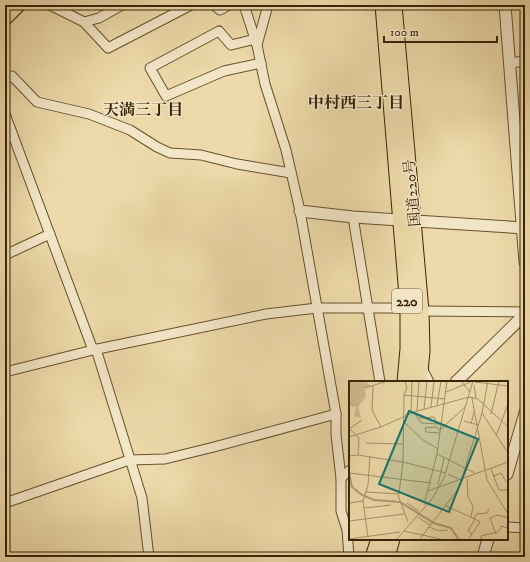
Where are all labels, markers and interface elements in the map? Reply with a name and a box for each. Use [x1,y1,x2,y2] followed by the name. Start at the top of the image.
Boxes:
[384,18,497,44] scale bar
[390,25,419,40] text: 100 m
[308,93,404,113] district label: 中村西三丁目
[103,100,183,120] district label: 天満三丁目
[400,158,425,228] street label: 国道220号
[392,289,422,313] road number: 220
[349,381,508,540] inset map

